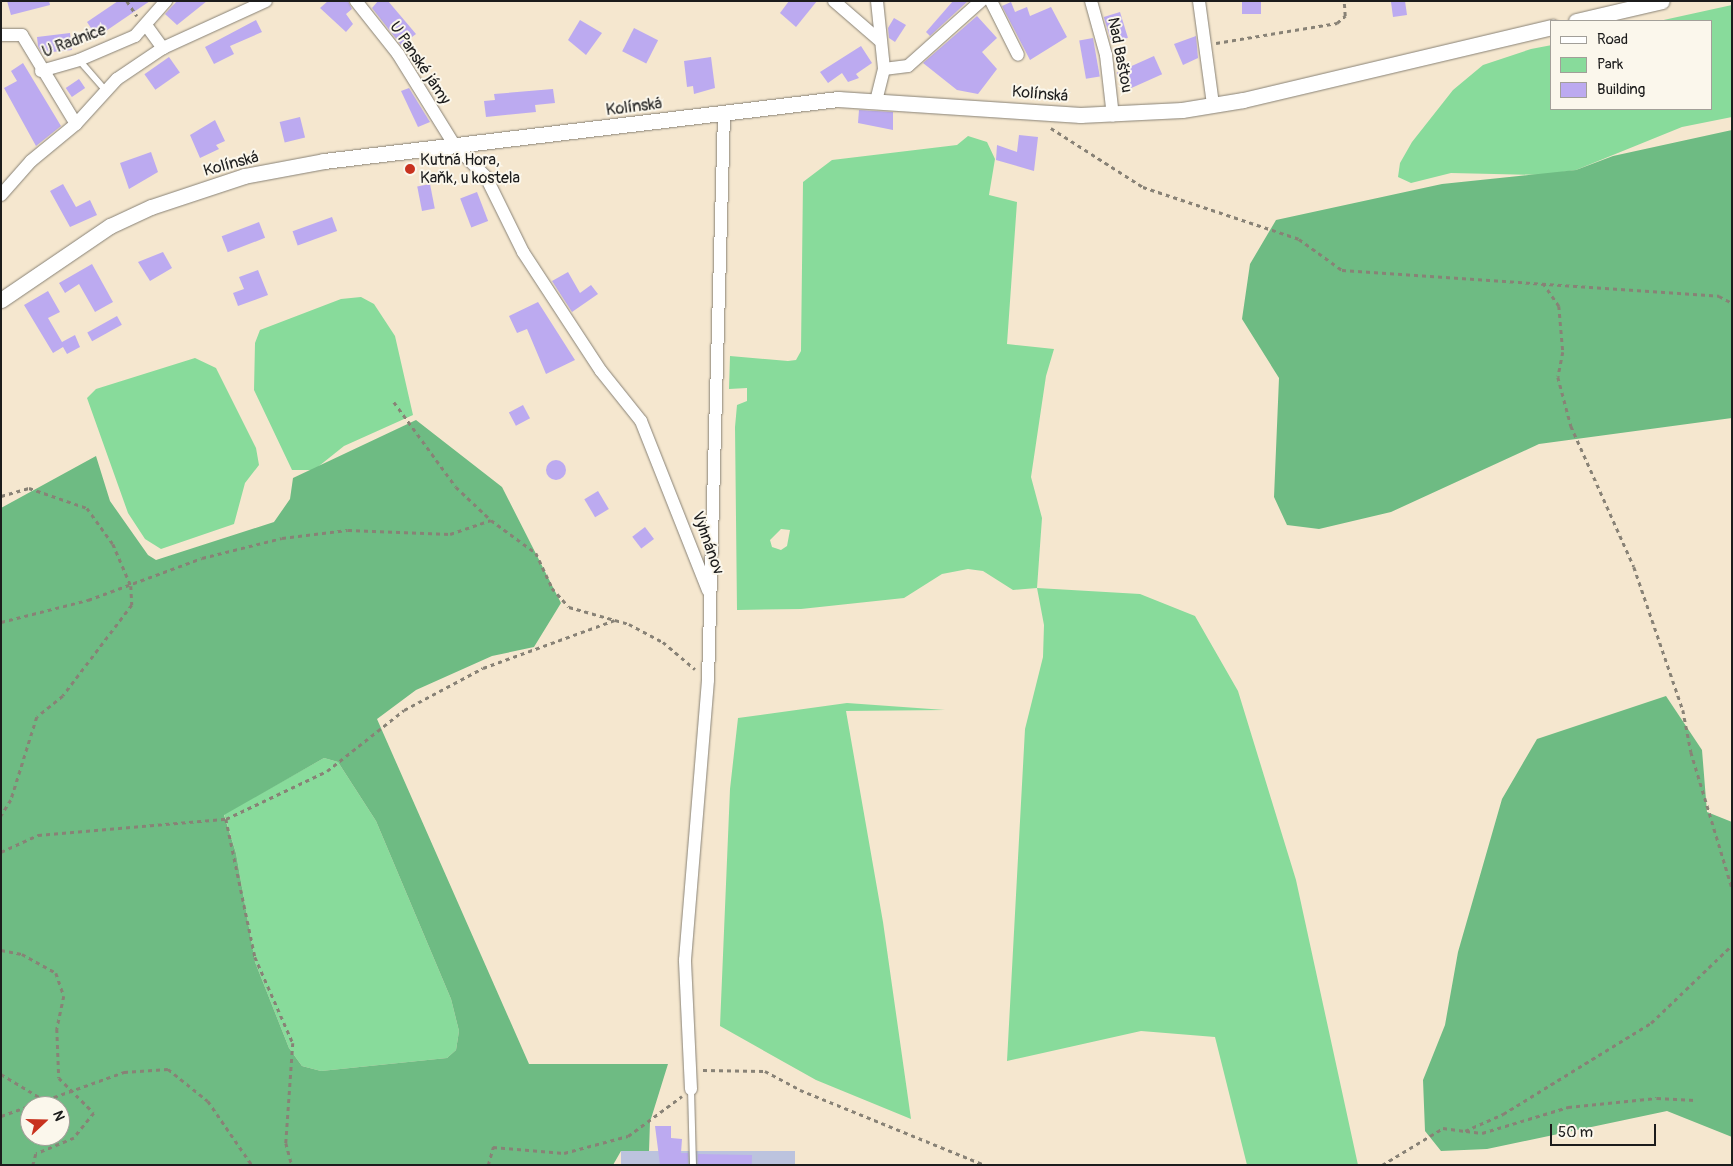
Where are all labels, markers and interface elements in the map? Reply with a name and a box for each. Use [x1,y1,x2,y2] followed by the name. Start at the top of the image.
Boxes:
[1103,16,1137,94] street label: Nad Baštou
[385,18,455,108] street label: U Panské jámy
[40,20,108,62] street label: U Radnice
[1550,20,1713,110] legend
[1597,30,1628,49] text: Road
[1597,55,1623,74] text: Park
[1597,80,1645,99] text: Building
[1011,82,1069,106] street label: Kolínská
[605,94,663,120] street label: Kolínská
[201,147,261,181] street label: Kolínská
[420,150,520,188] place label: Kutná Hora, Kaňk, u kostela
[404,163,416,175] marker: Kutná Hora, Kaňk, u kostela
[688,509,728,577] street label: Vyhnánov
[20,1096,70,1146] north arrow
[49,1108,68,1123] text: N
[1553,1114,1659,1146] scale bar
[1558,1123,1593,1142] text: 50 m

